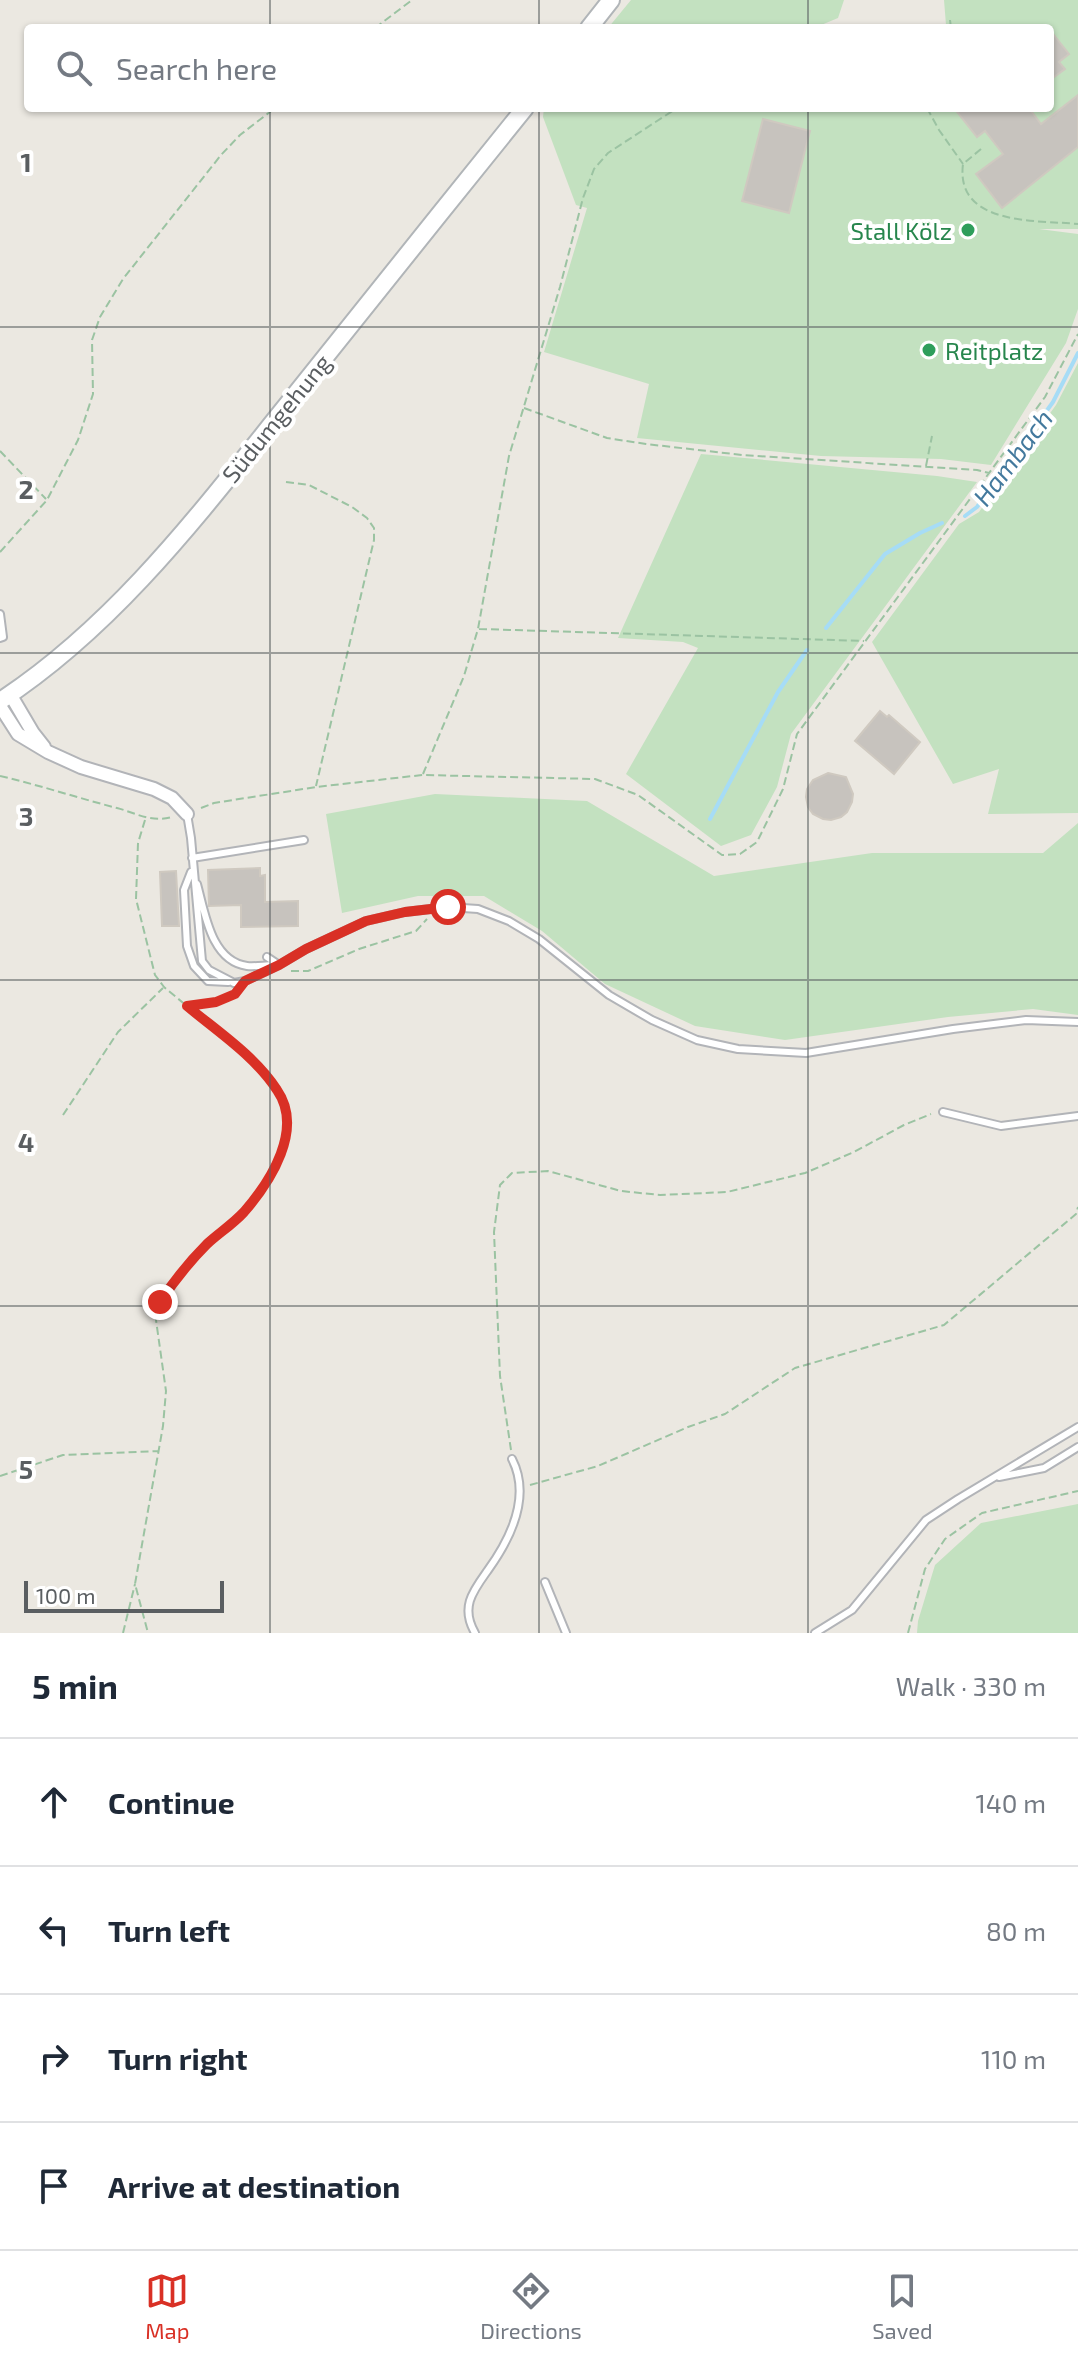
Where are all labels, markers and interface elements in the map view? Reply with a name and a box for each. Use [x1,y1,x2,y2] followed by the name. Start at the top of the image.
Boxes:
[24,24,1054,112] search box
[52,46,96,90] icon: search
[116,50,277,86] text: Search here
[20,146,32,177] text: 1
[850,216,952,245] place label: Stall Kölz
[959,221,977,239] marker: Stall Kölz
[945,336,1043,365] place label: Reitplatz
[920,341,938,359] marker: Reitplatz
[215,348,337,488] street label: Südumgehung
[966,403,1058,511] water label: Hambach
[18,473,34,504] text: 2
[19,800,33,831] text: 3
[430,889,466,925] route start
[18,1126,34,1157] text: 4
[142,1284,178,1320] route end
[19,1453,33,1484] text: 5
[24,1577,224,1613] scale bar
[36,1582,95,1608] text: 100 m
[32,1665,118,1706] text: 5 min
[896,1670,1046,1701] text: Walk · 330 m
[32,1780,76,1824] icon: ahead
[108,1784,235,1820] text: Continue
[975,1787,1046,1818] text: 140 m
[32,1908,76,1952] icon: left
[108,1912,230,1948] text: Turn left
[986,1915,1046,1946] text: 80 m
[32,2036,76,2080] icon: right
[108,2040,248,2076] text: Turn right
[981,2043,1046,2074] text: 110 m
[32,2164,76,2208] icon: arrive
[108,2168,400,2204] text: Arrive at destination
[145,2269,189,2343] tab: Map
[480,2269,582,2343] tab: Directions
[872,2269,933,2343] tab: Saved

